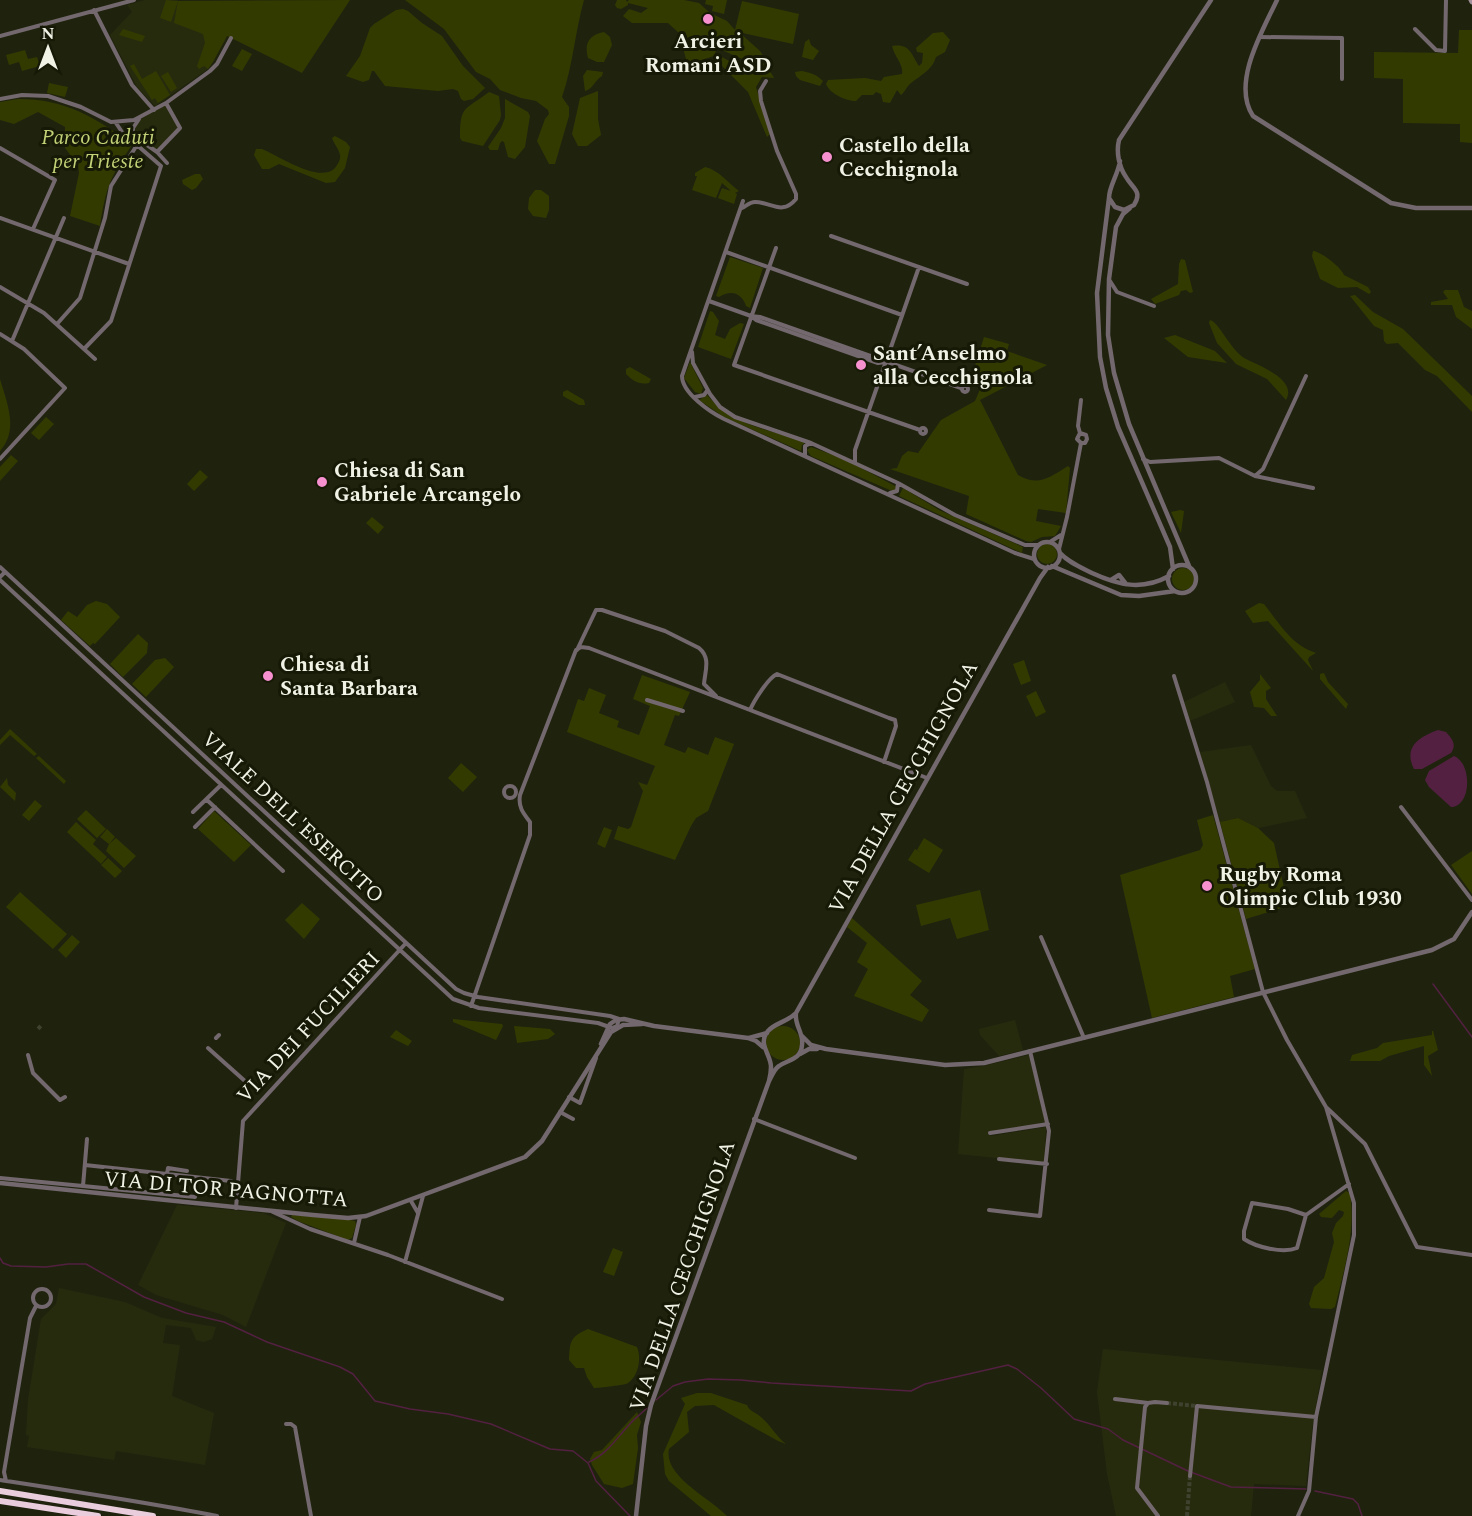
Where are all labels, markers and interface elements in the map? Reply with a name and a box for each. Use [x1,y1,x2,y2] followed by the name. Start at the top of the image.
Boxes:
[701,12,715,26] marker: Arcieri Romani ASD
[18,18,78,78] north arrow
[41,22,55,46] text: N
[645,26,771,82] place label: Arcieri Romani ASD
[41,122,155,178] park label: Parco Caduti per Trieste
[839,130,970,186] place label: Castello della Cecchignola
[820,150,834,164] marker: Castello della Cecchignola
[873,338,1033,394] place label: Sant’Anselmo alla Cecchignola
[854,358,868,372] marker: Sant’Anselmo alla Cecchignola
[334,455,521,511] place label: Chiesa di San Gabriele Arcangelo
[315,475,329,489] marker: Chiesa di San Gabriele Arcangelo
[280,649,418,705] place label: Chiesa di Santa Barbara
[821,655,987,920] street label: VIA DELLA CECCHIGNOLA
[261,669,275,683] marker: Chiesa di Santa Barbara
[194,724,391,911] street label: VIALE DELL'ESERCITO
[1219,859,1402,915] place label: Rugby Roma Olimpic Club 1930
[1200,879,1214,893] marker: Rugby Roma Olimpic Club 1930
[229,944,388,1111] street label: VIA DEI FUCILIERI
[621,1136,744,1416] street label: VIA DELLA CECCHIGNOLA
[102,1163,350,1217] street label: VIA DI TOR PAGNOTTA

